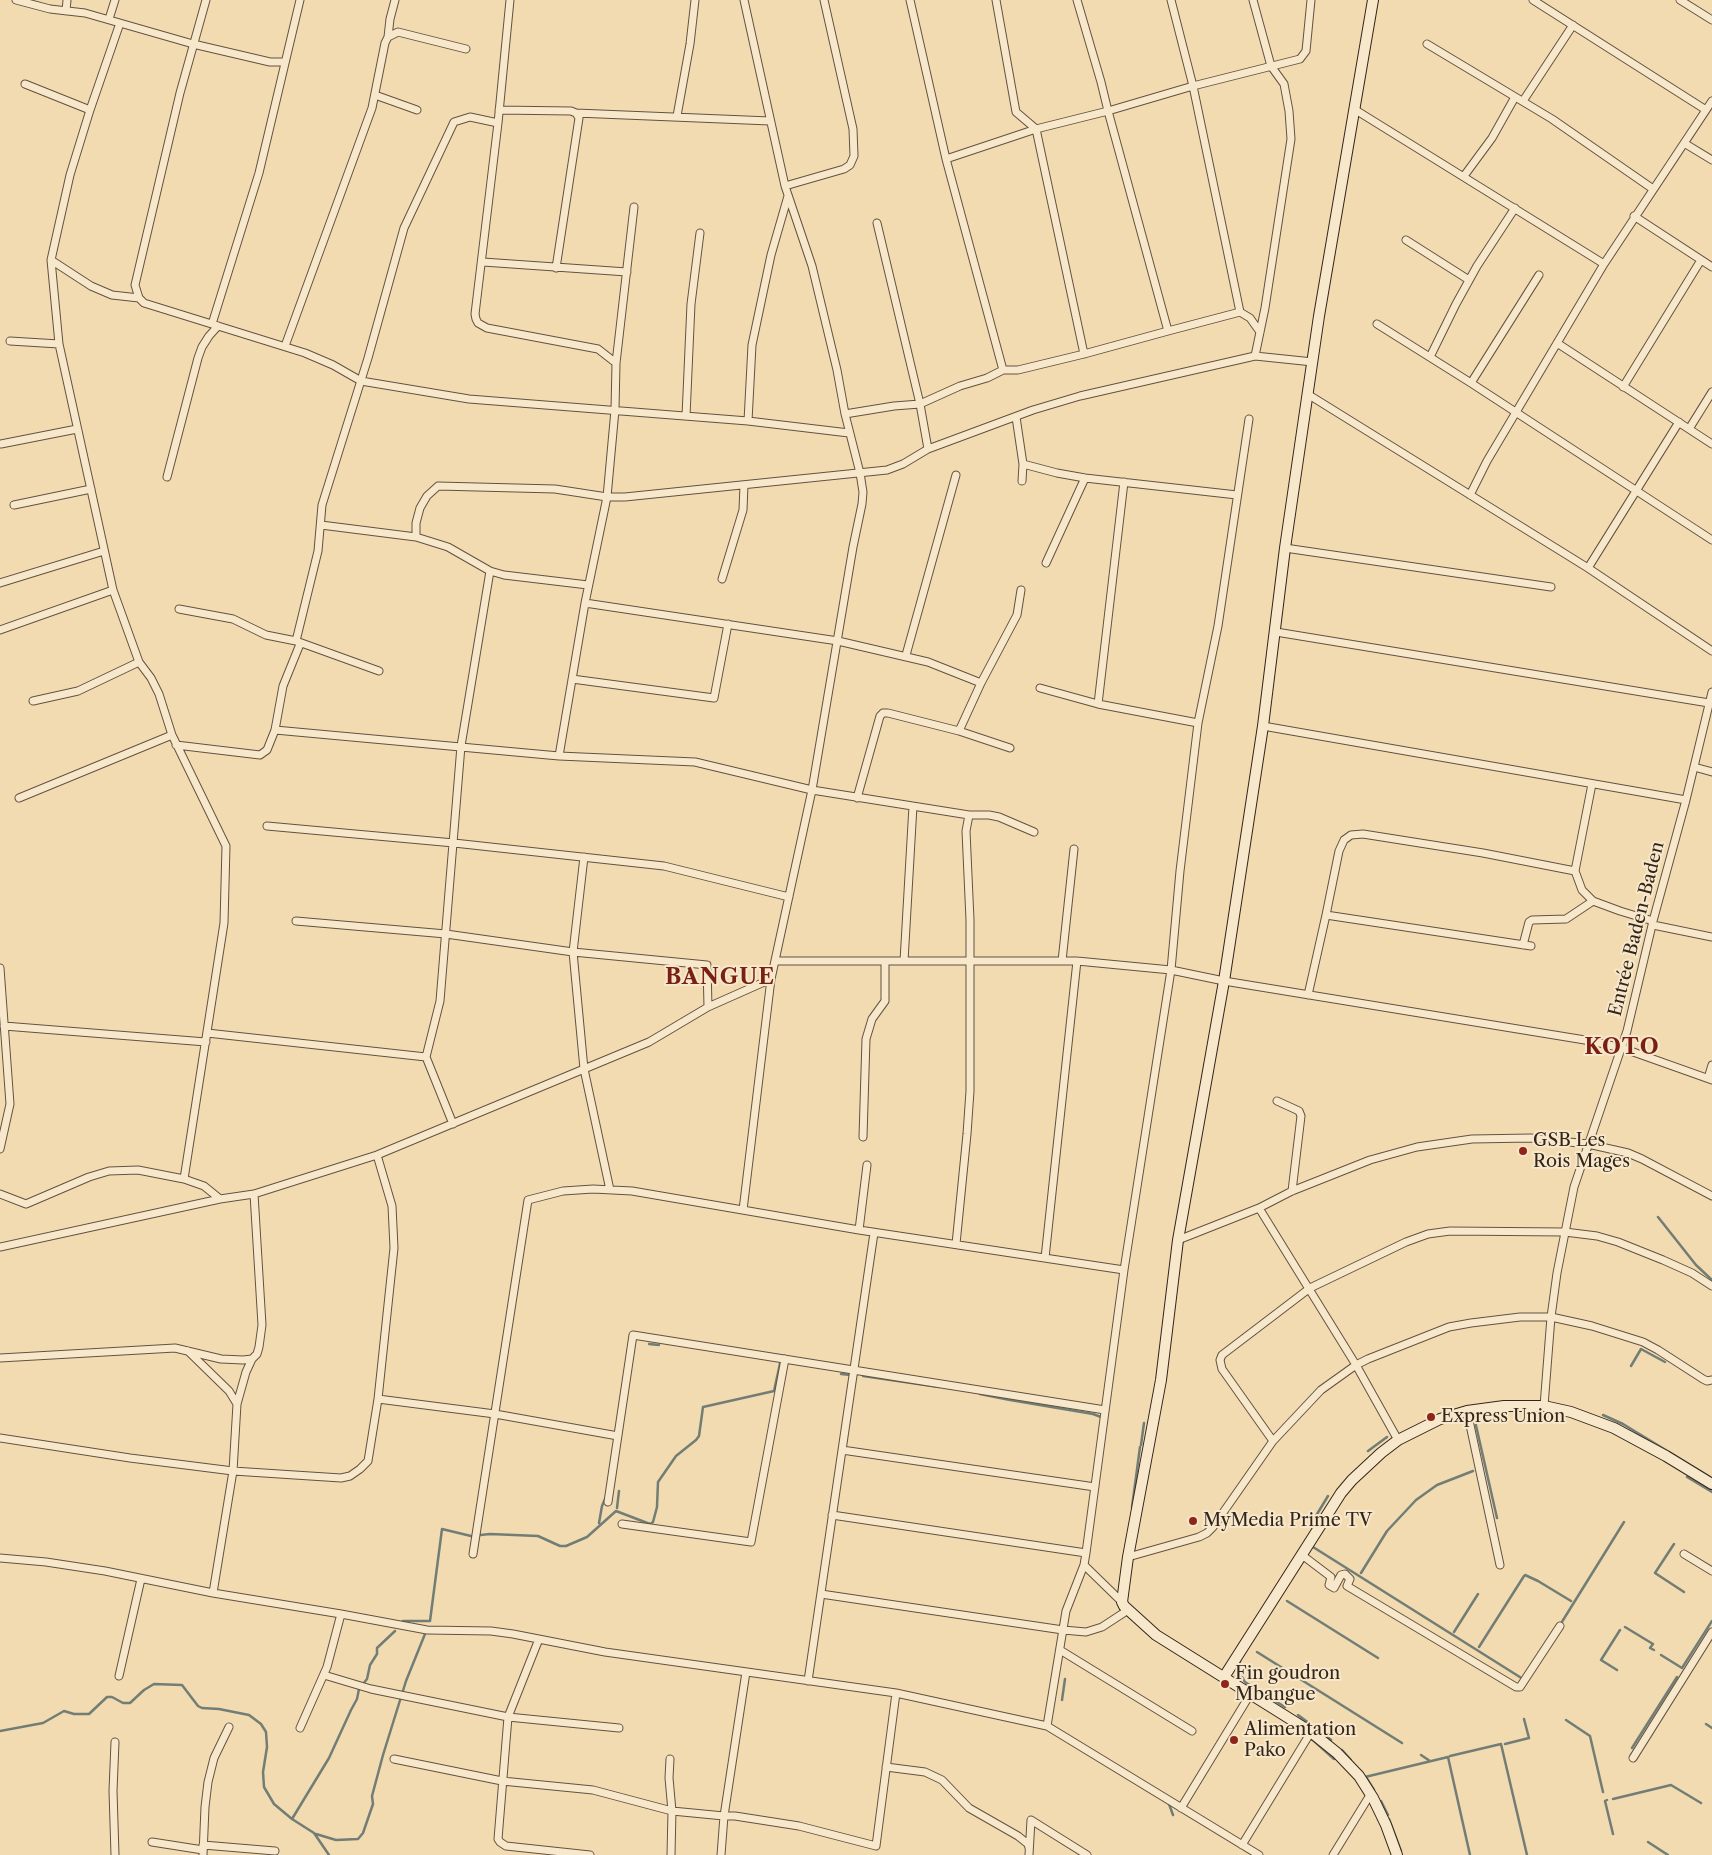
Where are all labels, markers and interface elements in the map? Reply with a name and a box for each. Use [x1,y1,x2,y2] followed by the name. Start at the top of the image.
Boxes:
[1605,839,1669,1019] street label: Entrée Baden-Baden
[664,965,776,991] district label: BANGUE
[1584,1035,1660,1061] district label: KOTO
[1533,1130,1630,1172] place label: GSB Les Rois Mages
[1517,1145,1529,1157] marker: GSB Les Rois Mages
[1441,1406,1565,1428] place label: Express Union
[1425,1411,1437,1423] marker: Express Union
[1203,1510,1372,1532] place label: MyMedia Prime TV
[1187,1515,1199,1527] marker: MyMedia Prime TV
[1235,1663,1340,1706] place label: Fin goudron Mbangue
[1219,1678,1231,1690] marker: Fin goudron Mbangue
[1244,1719,1356,1762] place label: Alimentation Pako
[1228,1734,1240,1746] marker: Alimentation Pako

